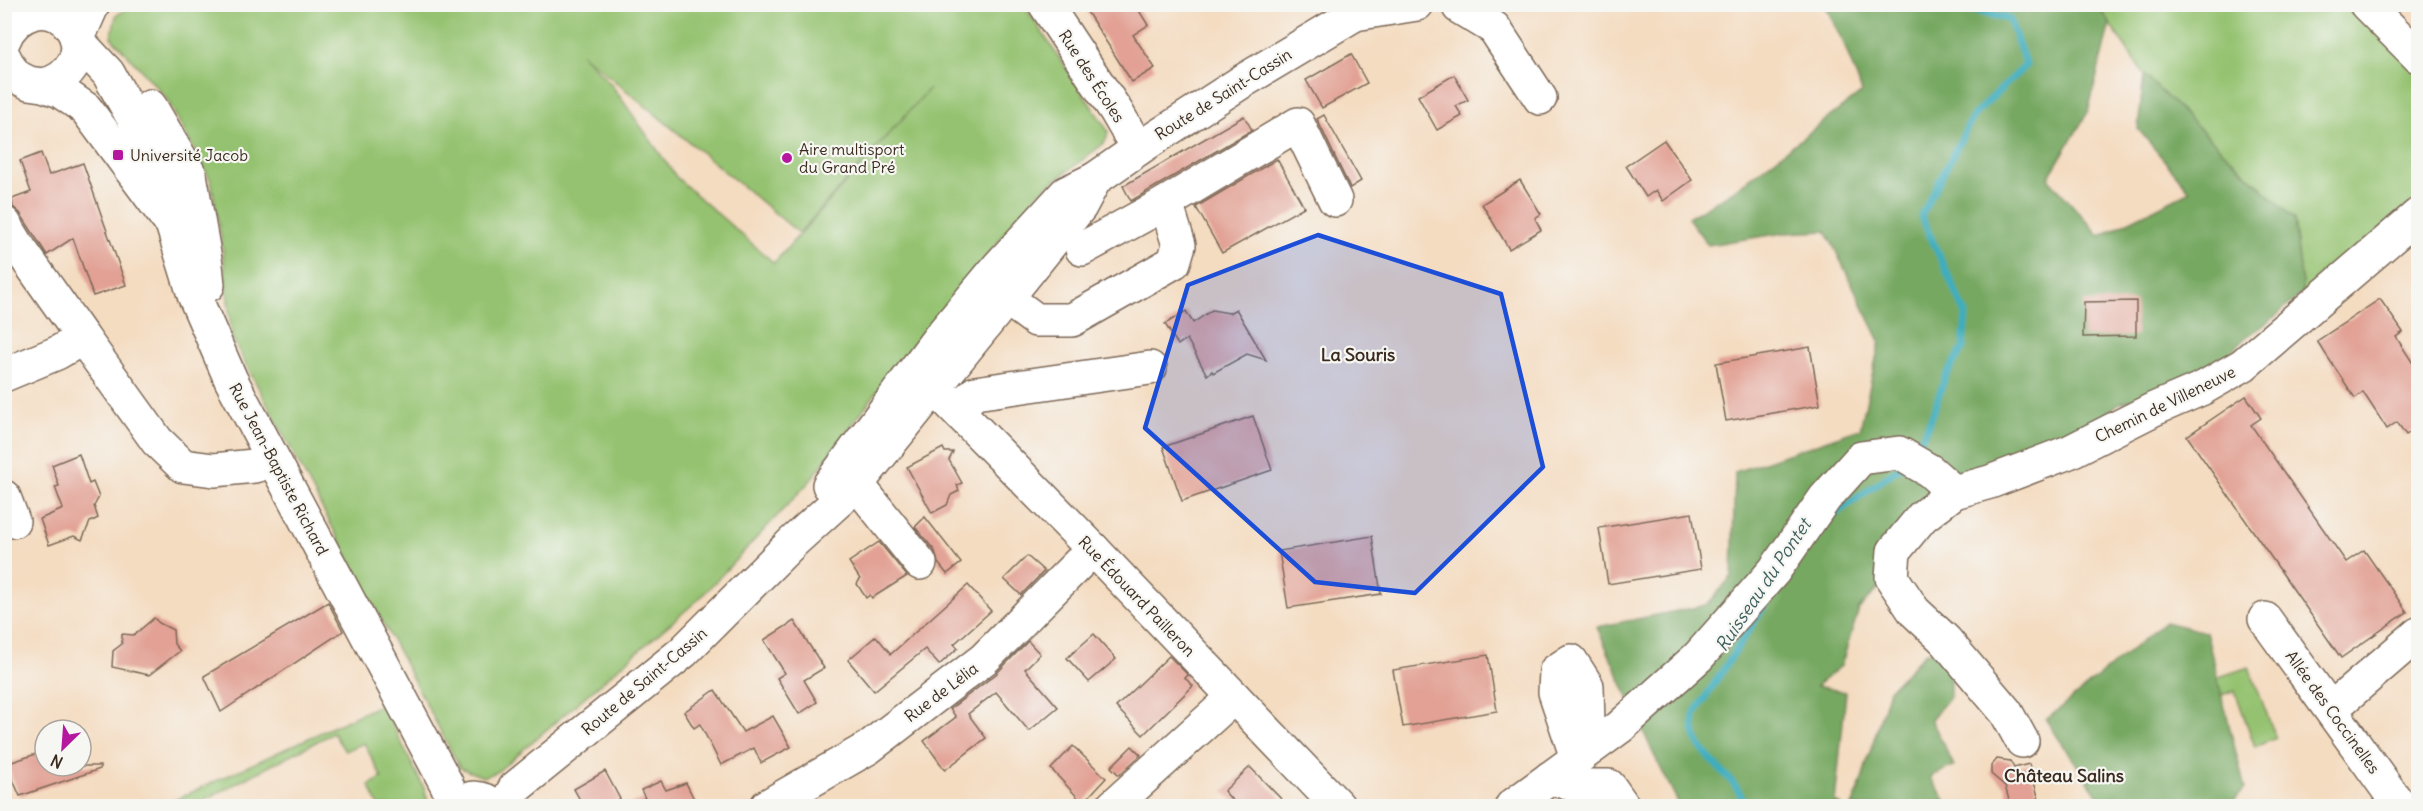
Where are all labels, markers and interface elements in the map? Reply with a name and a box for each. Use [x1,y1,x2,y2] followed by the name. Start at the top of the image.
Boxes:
[1055,26,1129,126] street label: Rue des Écoles
[1151,44,1295,144] street label: Route de Saint-Cassin
[799,139,905,177] place label: Aire multisport du Grand Pré
[130,145,248,165] place label: Université Jacob
[111,148,125,162] marker: Université Jacob
[780,151,794,165] marker: Aire multisport du Grand Pré
[1321,343,1395,366] district label: La Souris
[2091,361,2239,447] street label: Chemin de Villeneuve
[225,379,333,559] street label: Rue Jean-Baptiste Richard
[1710,513,1817,656] water label: Ruisseau du Pontet
[1074,532,1200,660] street label: Rue Édouard Pailleron
[577,623,711,739] street label: Route de Saint-Cassin
[2282,646,2384,778] street label: Allée des Coccinelles
[900,658,982,726] street label: Rue de Lélia
[33,718,93,778] north arrow
[47,750,66,773] text: N
[2004,764,2124,787] district label: Château Salins

